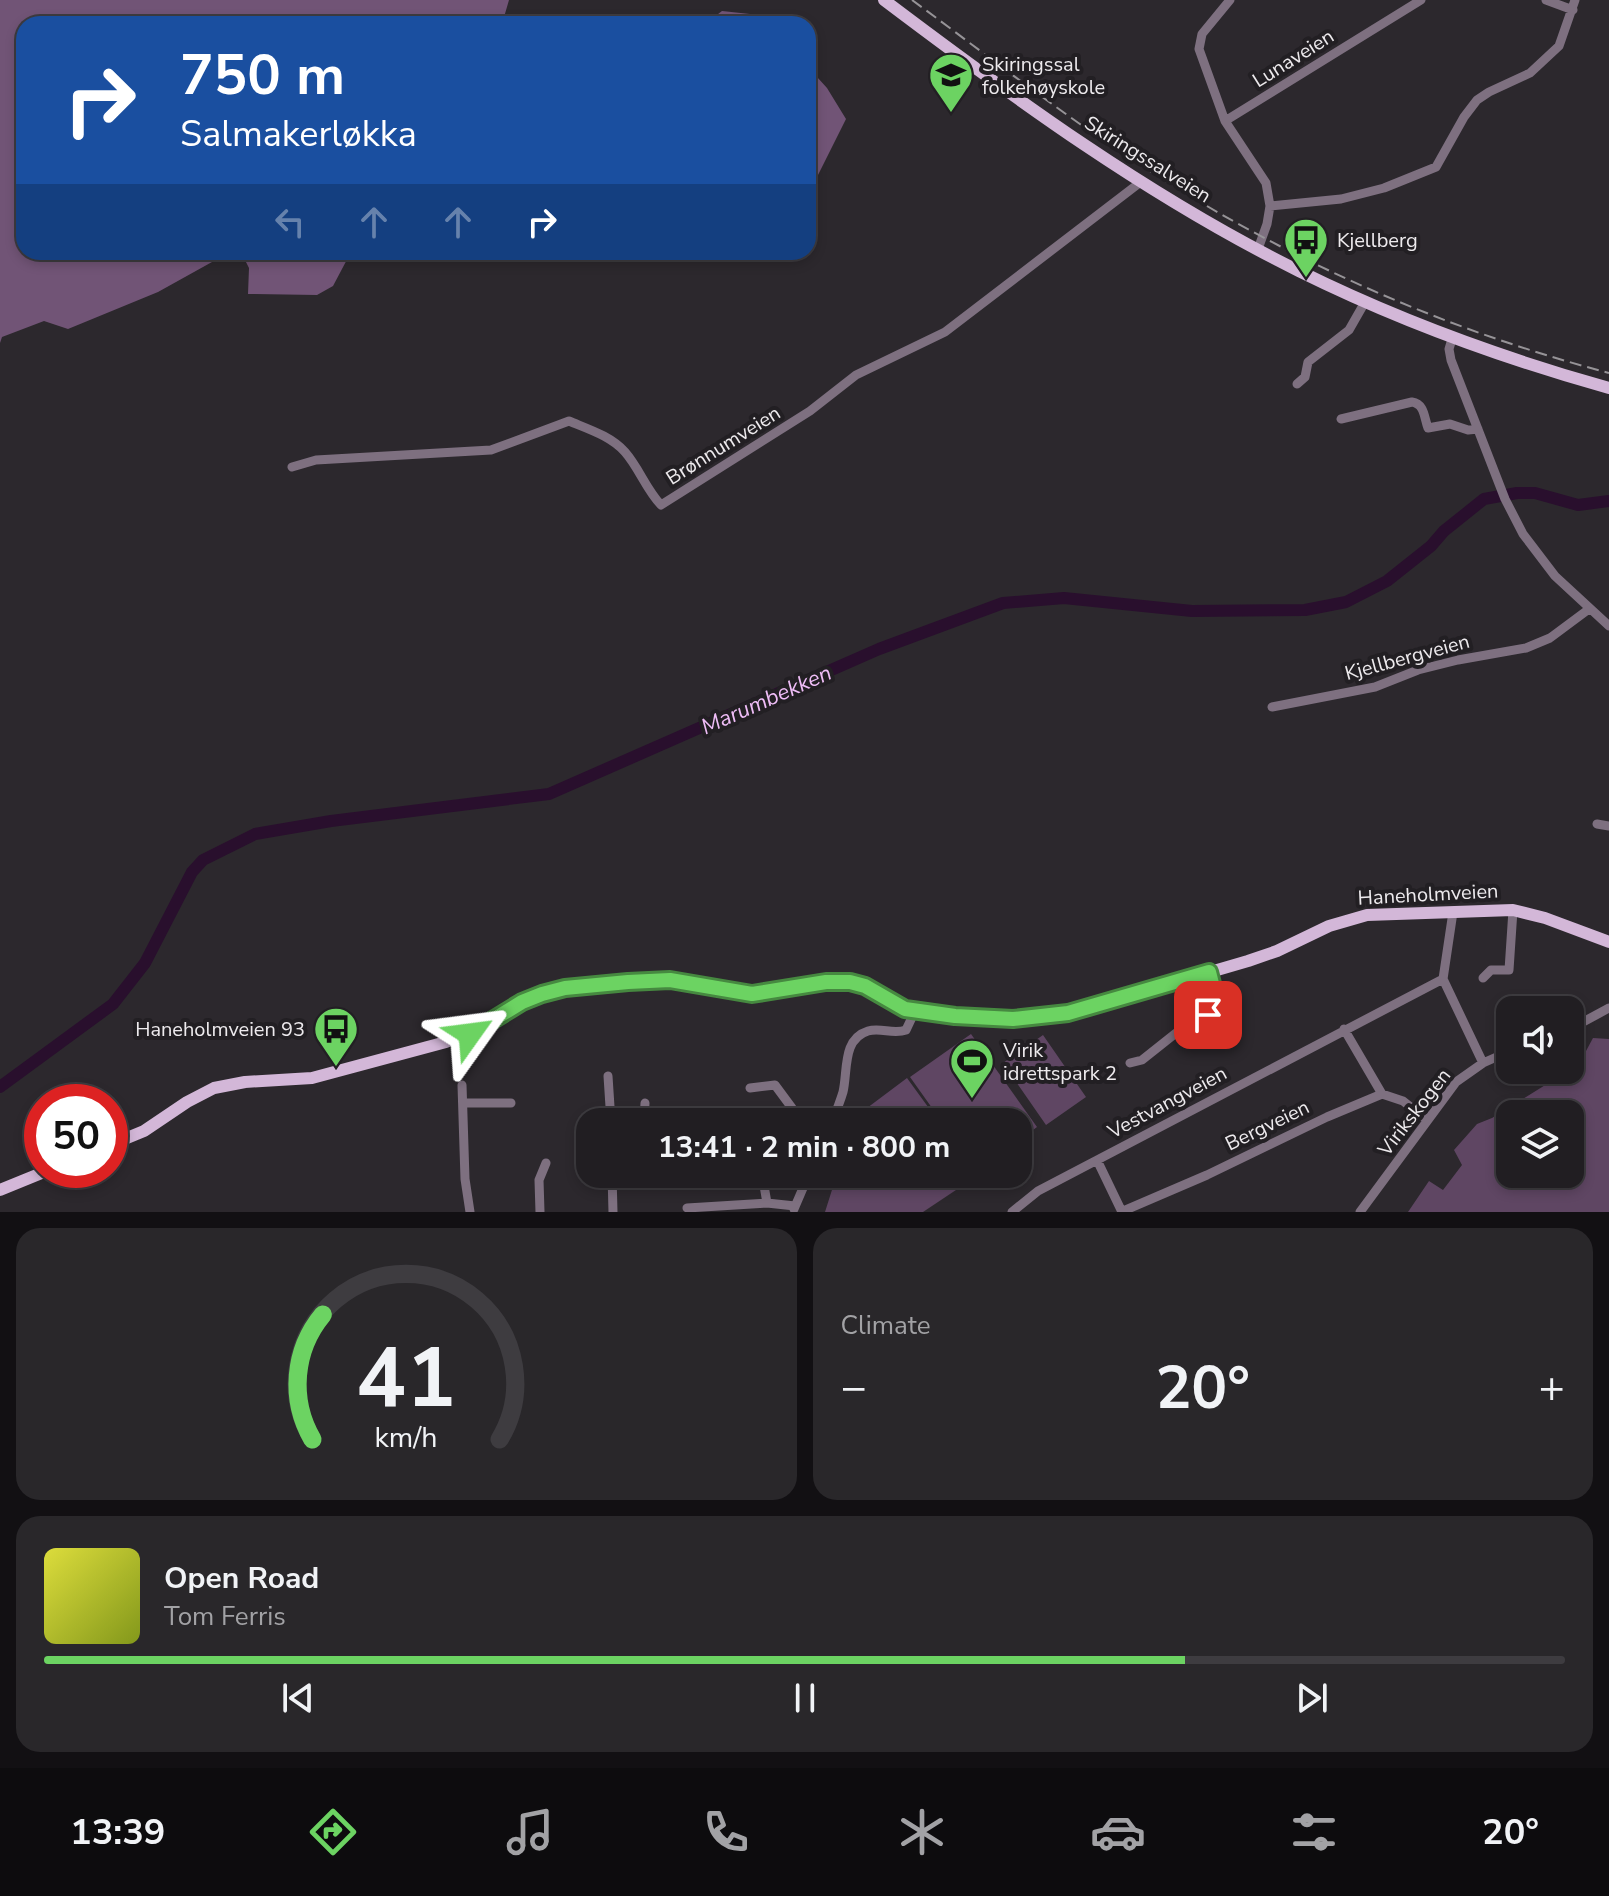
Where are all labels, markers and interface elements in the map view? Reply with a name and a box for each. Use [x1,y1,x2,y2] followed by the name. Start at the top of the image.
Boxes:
[1247,23,1339,94] street label: Lunaveien
[180,37,345,114] text: 750 m
[48,48,152,152] icon: right
[927,51,975,114] school or university icon: Skiringssal folkehøyskole
[982,51,1105,101] place label: Skiringssal folkehøyskole
[180,110,417,159] text: Salmakerløkka
[1079,110,1216,209] street label: Skiringssalveien
[268,200,312,244] icon: left
[352,200,396,244] icon: ahead
[436,200,480,244] icon: ahead
[520,200,564,244] icon: right
[1282,216,1330,279] bus stop icon: Kjellberg
[1337,227,1418,254] place label: Kjellberg
[661,400,786,491] street label: Brønnumveien
[1342,628,1473,687] street label: Kjellbergveien
[696,658,836,742] water label: Marumbekken
[1357,877,1499,912] street label: Haneholmveien
[1174,981,1242,1049] pin
[428,992,512,1076] position arrow
[1186,993,1230,1037] icon: arrive
[1496,996,1584,1188] map controls
[1496,996,1584,1084] button: sound
[312,1005,360,1068] bus stop icon: Haneholmveien 93
[135,1016,305,1043] place label: Haneholmveien 93
[948,1037,996,1100] sports icon: Virik idrettspark 2
[1002,1037,1117,1087] place label: Virik idrettspark 2
[1102,1060,1231,1146] street label: Vestvangveien
[1371,1063,1457,1162] street label: Virikskogen
[24,1084,128,1188] speed limit sign: 50
[1221,1094,1314,1157] street label: Bergveien
[1496,1100,1584,1188] button: layers
[658,1127,950,1168] text: 13:41 · 2 min · 800 m
[841,1308,931,1343] text: Climate
[356,1322,456,1435] text: 41
[1155,1347,1250,1429] text: 20°
[841,1358,867,1418] text: −
[1539,1358,1565,1418] text: +
[375,1418,438,1457] text: km/h
[164,1558,319,1599] text: Open Road
[164,1599,286,1634] text: Tom Ferris
[276,1676,320,1720] icon: previous
[783,1676,827,1720] icon: pause
[1290,1676,1334,1720] icon: next
[305,1804,361,1860] icon: directions
[502,1804,558,1860] icon: music
[698,1804,754,1860] icon: phone
[894,1804,950,1860] icon: climate
[1090,1804,1146,1860] icon: car
[1286,1804,1342,1860] icon: filters
[70,1808,165,1857] text: 13:39
[1482,1808,1539,1857] text: 20°

